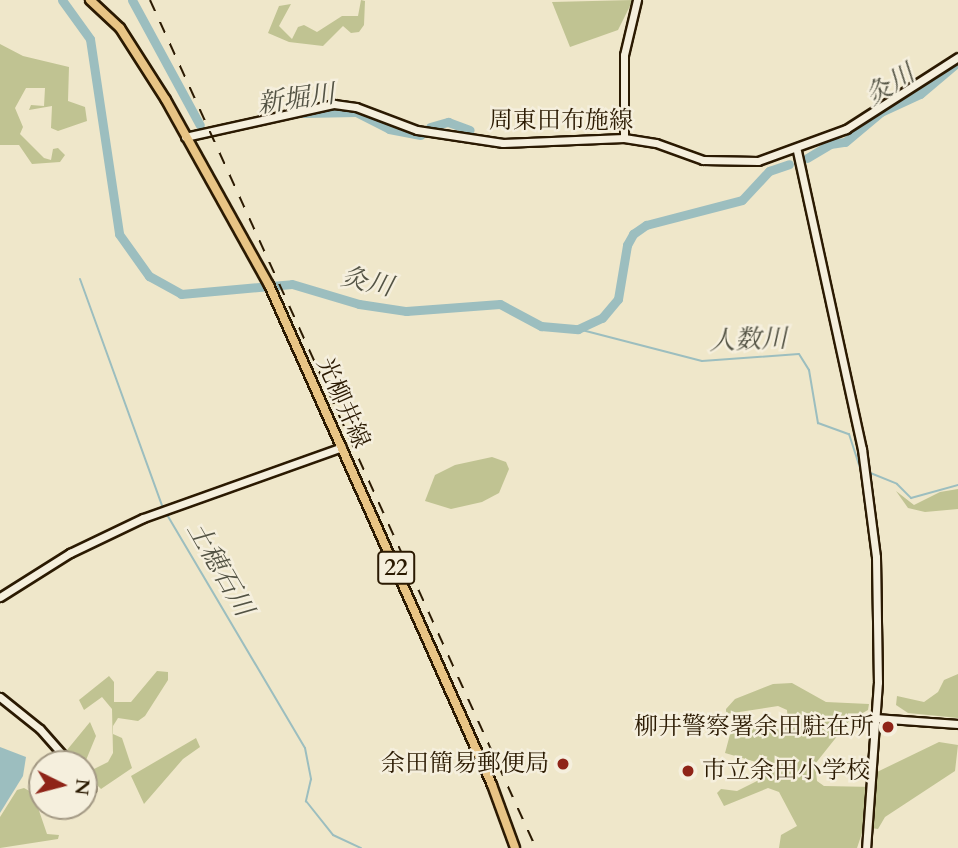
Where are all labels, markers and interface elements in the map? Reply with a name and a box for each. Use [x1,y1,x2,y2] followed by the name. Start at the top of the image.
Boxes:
[860,58,920,112] water label: 灸川
[255,78,337,120] water label: 新堀川
[489,107,633,135] street label: 周東田布施線
[338,261,396,303] water label: 灸川
[708,323,788,357] water label: 人数川
[310,353,376,453] street label: 光柳井線
[180,516,260,622] water label: 土穂石川
[377,548,415,588] road number: 22
[634,713,874,741] place label: 柳井警察署余田駐在所
[880,719,896,735] marker: 柳井警察署余田駐在所
[28,750,98,820] north arrow
[381,750,549,778] place label: 余田簡易郵便局
[555,756,571,772] marker: 余田簡易郵便局
[702,757,870,785] place label: 市立余田小学校
[680,763,696,779] marker: 市立余田小学校
[68,777,96,797] text: N

